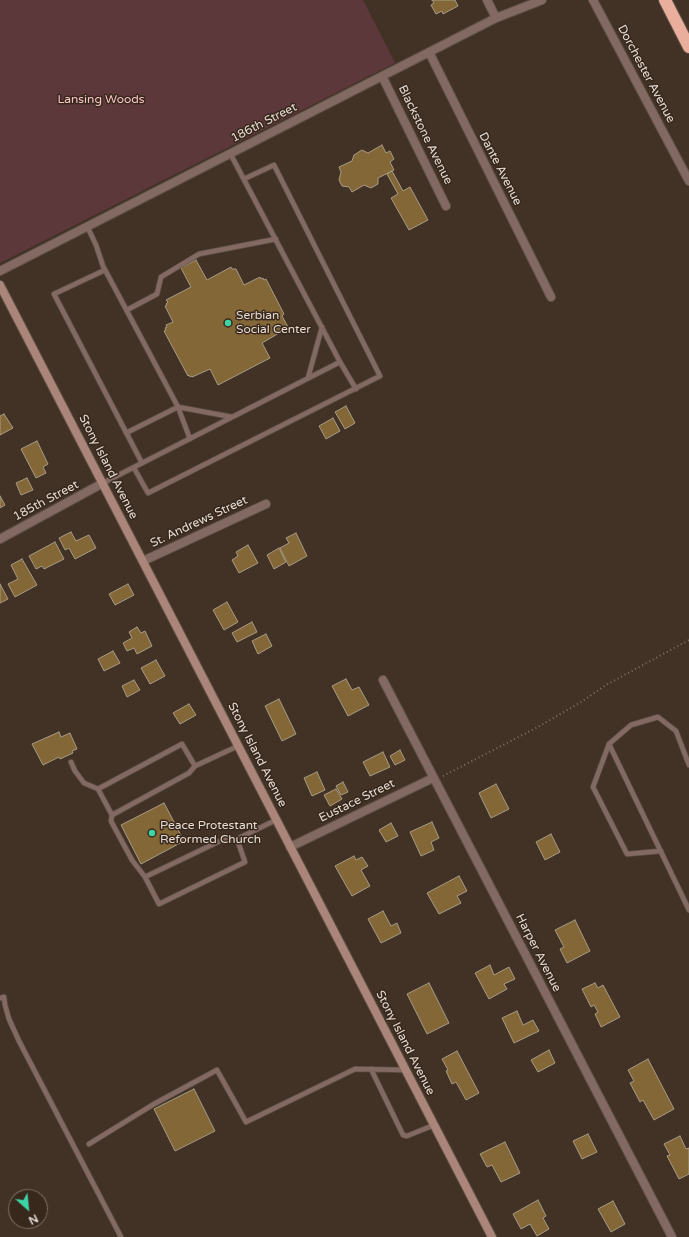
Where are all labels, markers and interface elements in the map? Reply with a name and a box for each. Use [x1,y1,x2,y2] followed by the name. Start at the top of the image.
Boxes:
[614,23,678,125] street label: Dorchester Avenue
[395,83,455,187] street label: Blackstone Avenue
[57,93,145,107] park label: Lansing Woods
[229,100,299,146] street label: 186th Street
[475,130,525,208] street label: Dante Avenue
[236,309,311,337] place label: Serbian Social Center
[223,318,233,328] marker: Serbian Social Center
[75,412,141,522] street label: Stony Island Avenue
[11,478,81,524] street label: 185th Street
[148,493,250,551] street label: St. Andrews Street
[224,700,290,810] street label: Stony Island Avenue
[317,776,397,826] street label: Eustace Street
[160,819,261,847] place label: Peace Protestant Reformed Church
[147,828,157,838] marker: Peace Protestant Reformed Church
[512,912,564,994] street label: Harper Avenue
[372,988,438,1098] street label: Stony Island Avenue
[8,1189,48,1229] north arrow
[26,1211,40,1227] text: N

